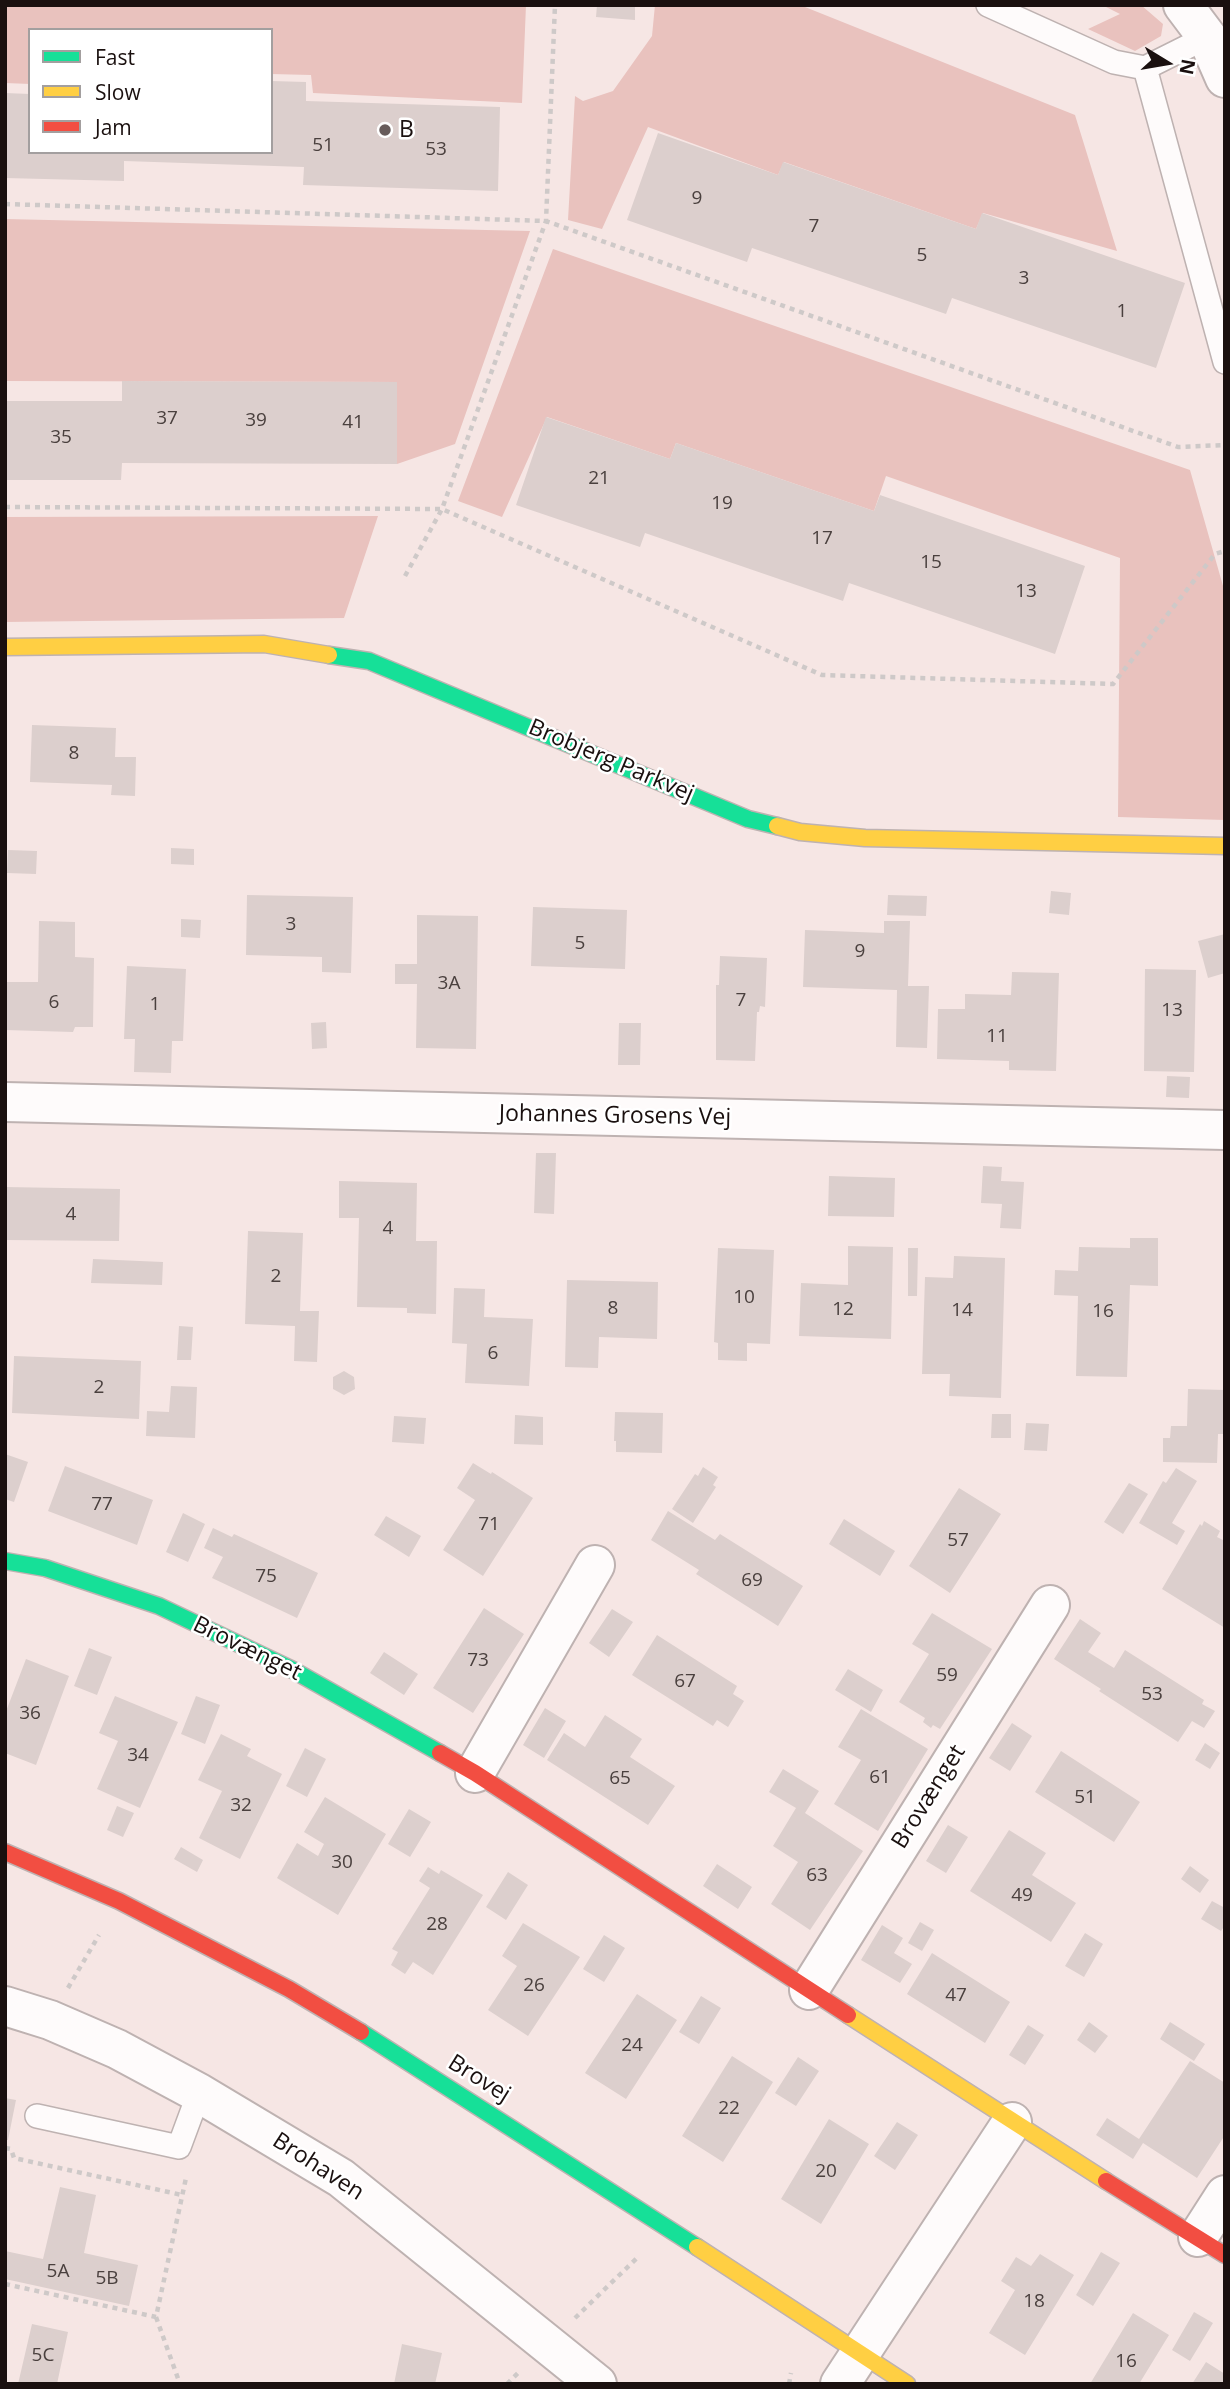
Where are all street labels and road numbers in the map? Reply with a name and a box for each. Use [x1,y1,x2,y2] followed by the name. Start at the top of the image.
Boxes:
[524,714,698,808] street label: Brobjerg Parkvej
[499,1100,731,1132] street label: Johannes Grosens Vej
[188,1611,306,1687] street label: Brovænget
[886,1740,972,1854] street label: Brovænget
[443,2049,515,2109] street label: Brovej
[267,2127,369,2207] street label: Brohaven

